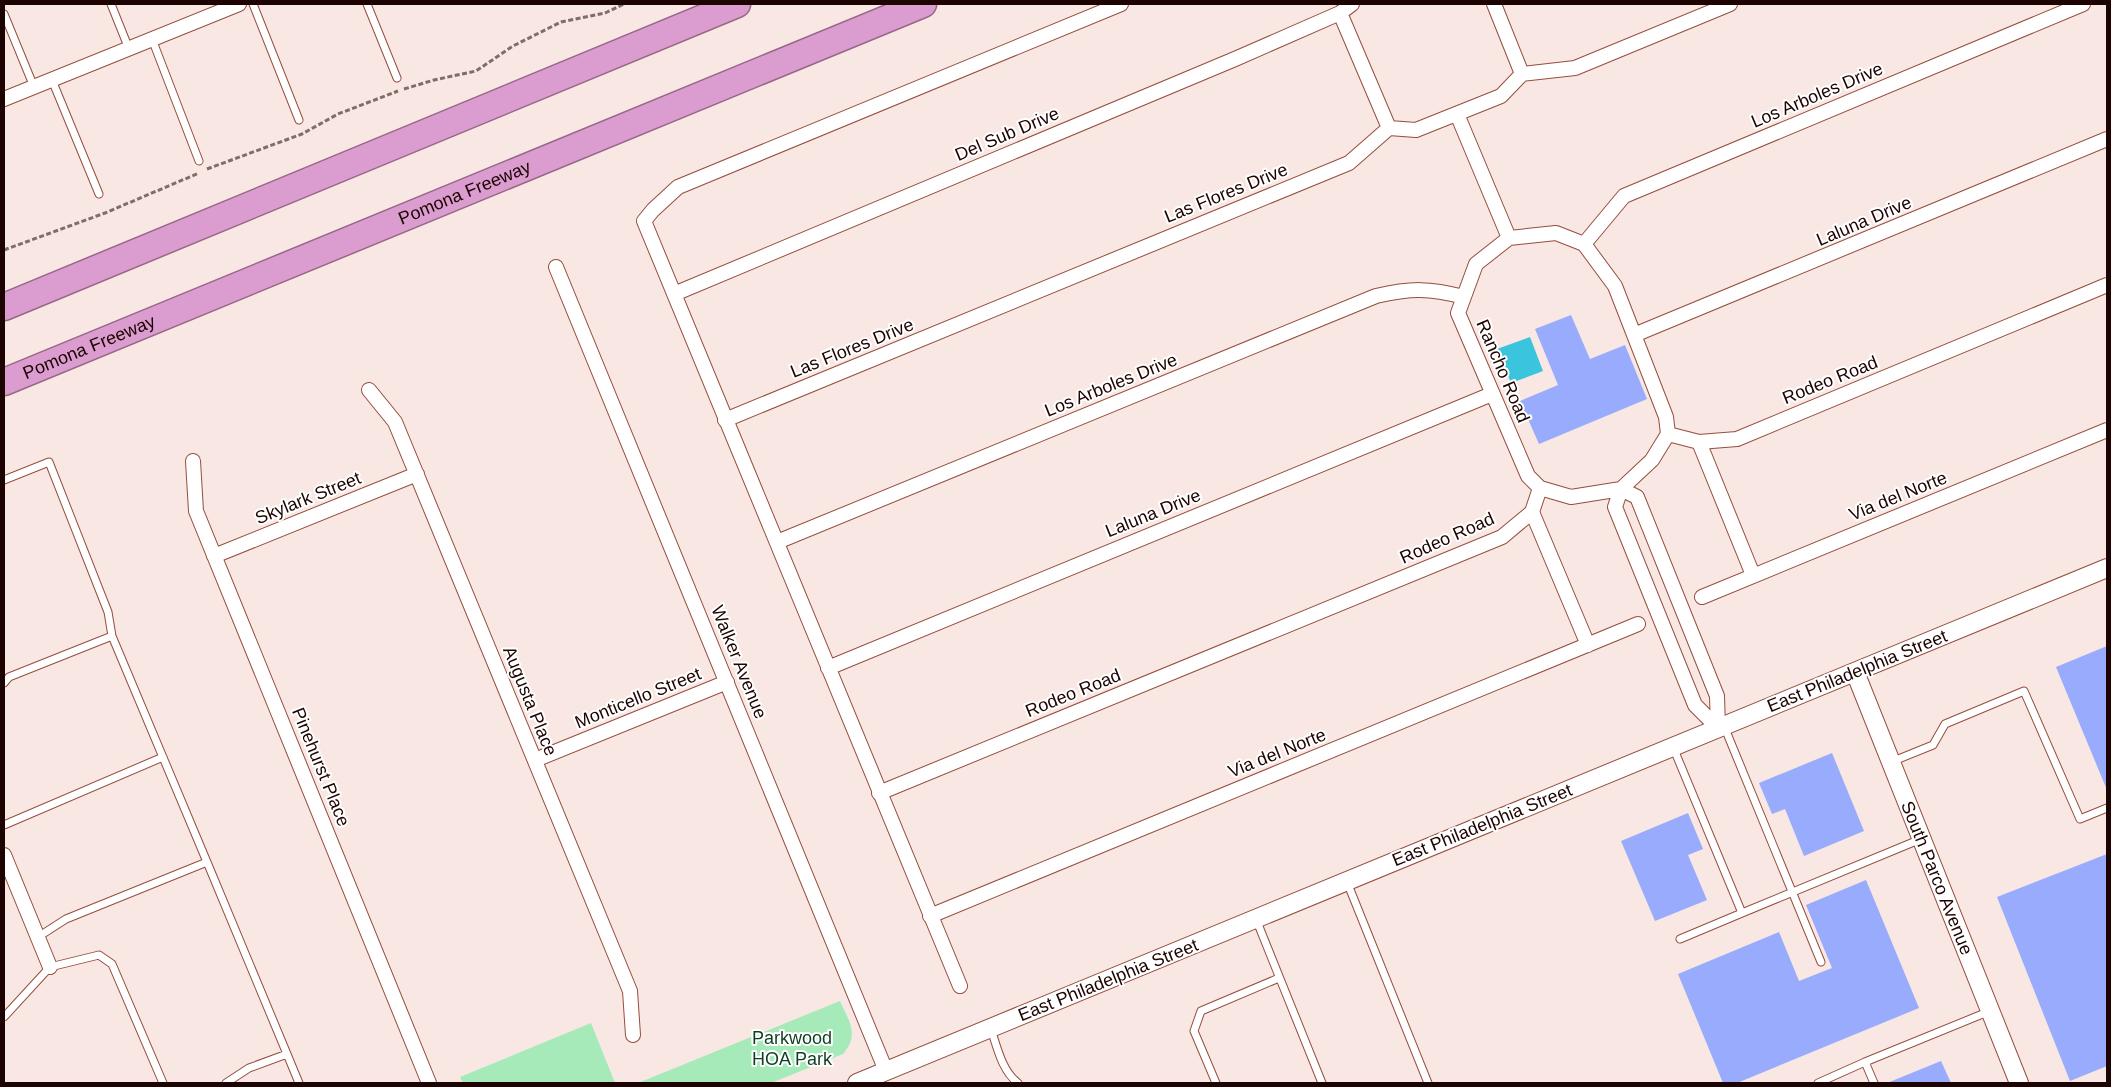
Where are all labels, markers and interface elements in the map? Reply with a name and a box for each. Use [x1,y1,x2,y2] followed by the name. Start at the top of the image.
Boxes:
[1748,58,1886,132] street label: Los Arboles Drive
[952,103,1062,165] street label: Del Sub Drive
[395,156,534,229] street label: Pomona Freeway
[1162,159,1290,227] street label: Las Flores Drive
[1814,192,1914,250] street label: Laluna Drive
[20,311,158,383] street label: Pomona Freeway
[788,314,916,382] street label: Las Flores Drive
[1472,316,1534,426] street label: Rancho Road
[1042,349,1180,421] street label: Los Arboles Drive
[1779,352,1881,408] street label: Rodeo Road
[1846,467,1950,525] street label: Via del Norte
[252,468,364,528] street label: Skylark Street
[1102,485,1204,541] street label: Laluna Drive
[1397,508,1497,568] street label: Rodeo Road
[707,603,771,721] street label: Walker Avenue
[1764,626,1950,716] street label: East Philadelphia Street
[499,643,561,759] street label: Augusta Place
[572,664,704,732] street label: Monticello Street
[1022,665,1124,721] street label: Rodeo Road
[288,705,354,829] street label: Pinehurst Place
[1225,724,1329,782] street label: Via del Norte
[1389,780,1575,870] street label: East Philadelphia Street
[1897,798,1977,958] street label: South Parco Avenue
[1015,935,1201,1025] street label: East Philadelphia Street
[752,1028,833,1069] park label: Parkwood HOA Park

